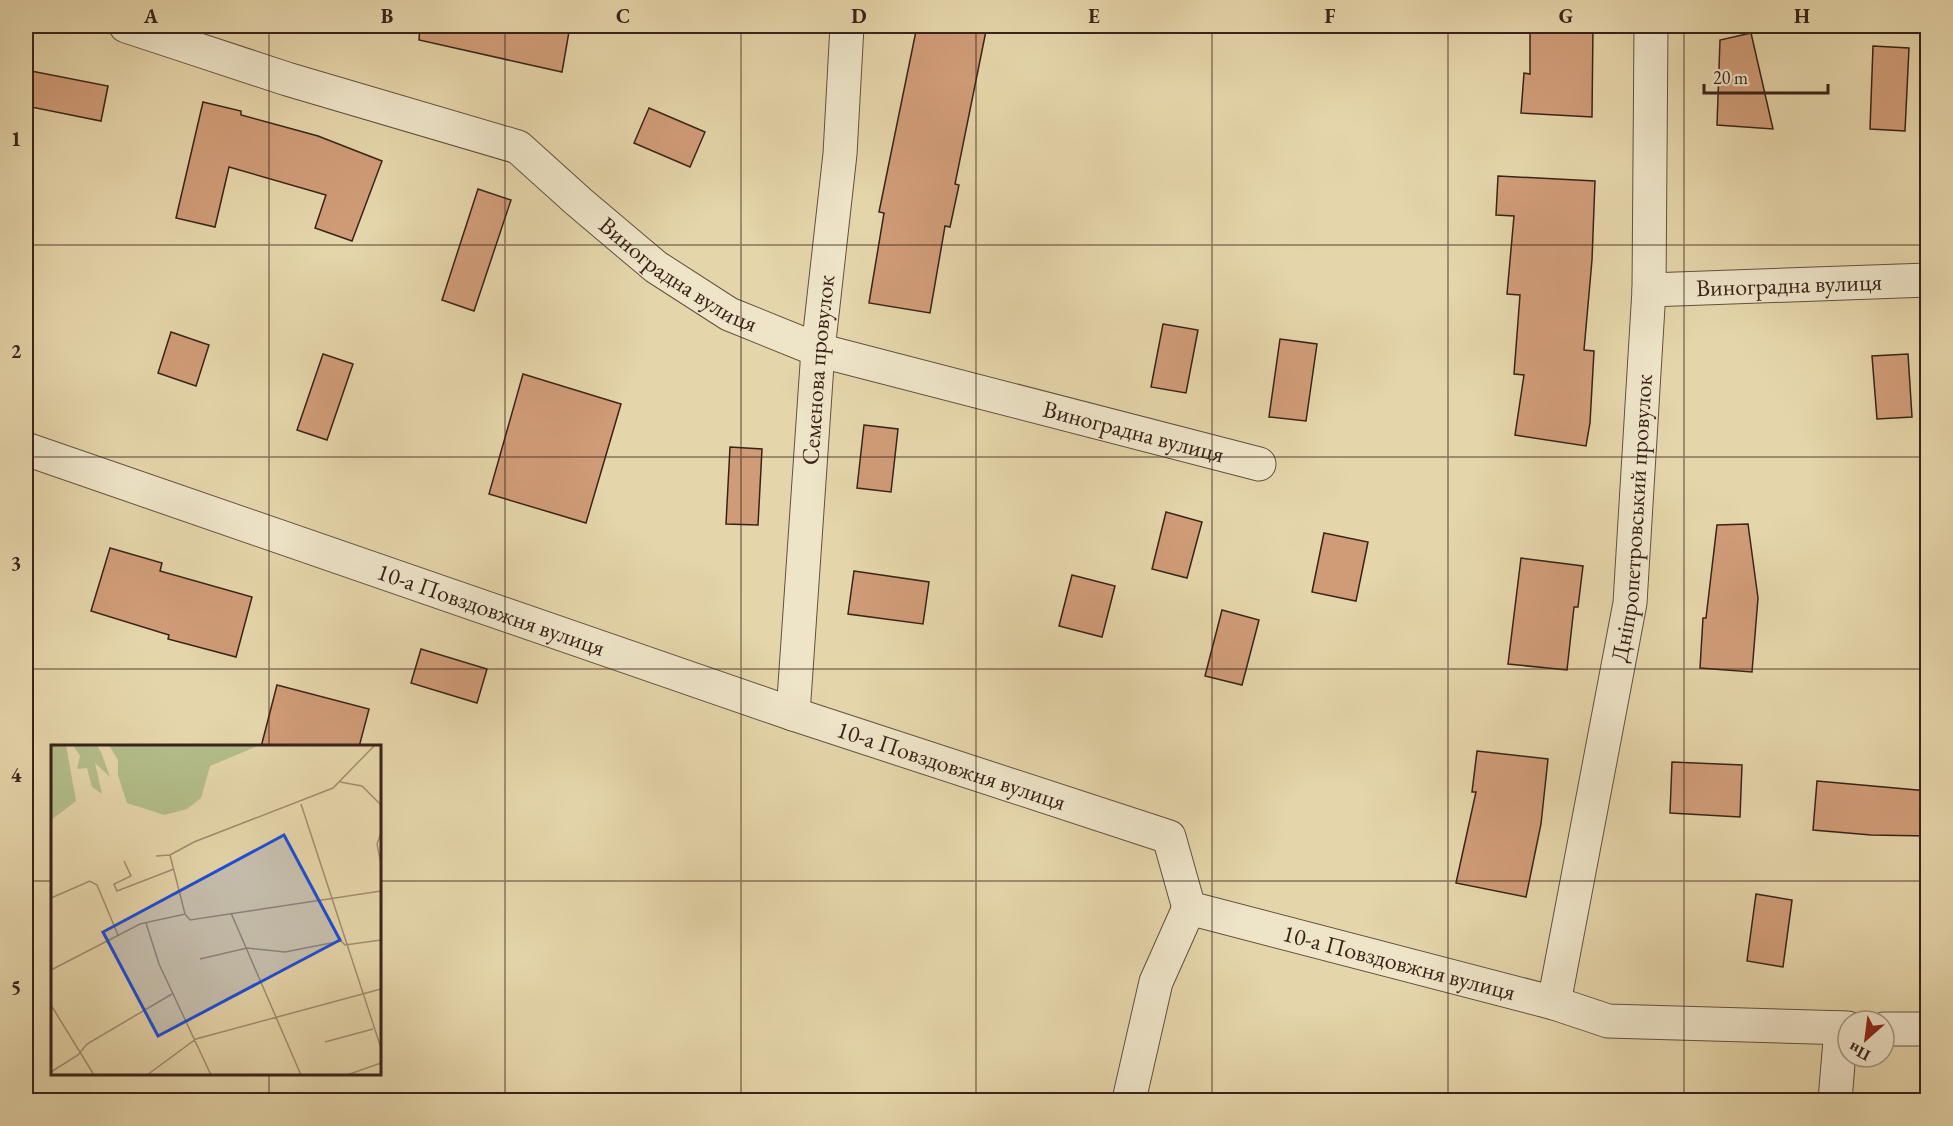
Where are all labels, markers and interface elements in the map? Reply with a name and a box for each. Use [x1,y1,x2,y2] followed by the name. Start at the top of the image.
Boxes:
[143,3,159,29] text: A
[381,3,393,29] text: B
[616,3,630,29] text: C
[851,3,867,29] text: D
[1088,3,1100,29] text: E
[1325,3,1336,29] text: F
[1559,3,1573,29] text: G
[1794,3,1810,29] text: H
[1704,57,1828,95] scale bar
[1713,66,1748,89] text: 20 m
[11,126,21,152] text: 1
[593,209,762,339] street label: Виноградна вулиця
[1695,266,1883,303] street label: Виноградна вулиця
[794,273,841,466] street label: Семенова провулок
[11,338,22,364] text: 2
[1603,373,1659,664] street label: Дніпропетровський провулок
[1040,393,1228,469] street label: Виноградна вулиця
[11,550,21,576] text: 3
[373,555,610,663] street label: 10-а Повздовжня вулиця
[833,713,1070,817] street label: 10-а Повздовжня вулиця
[51,745,381,1075] inset map
[11,762,22,788] text: 4
[1280,917,1519,1007] street label: 10-а Повздовжня вулиця
[11,974,21,1000] text: 5
[1836,1009,1896,1069] north arrow
[1845,1037,1874,1066] text: Пн

